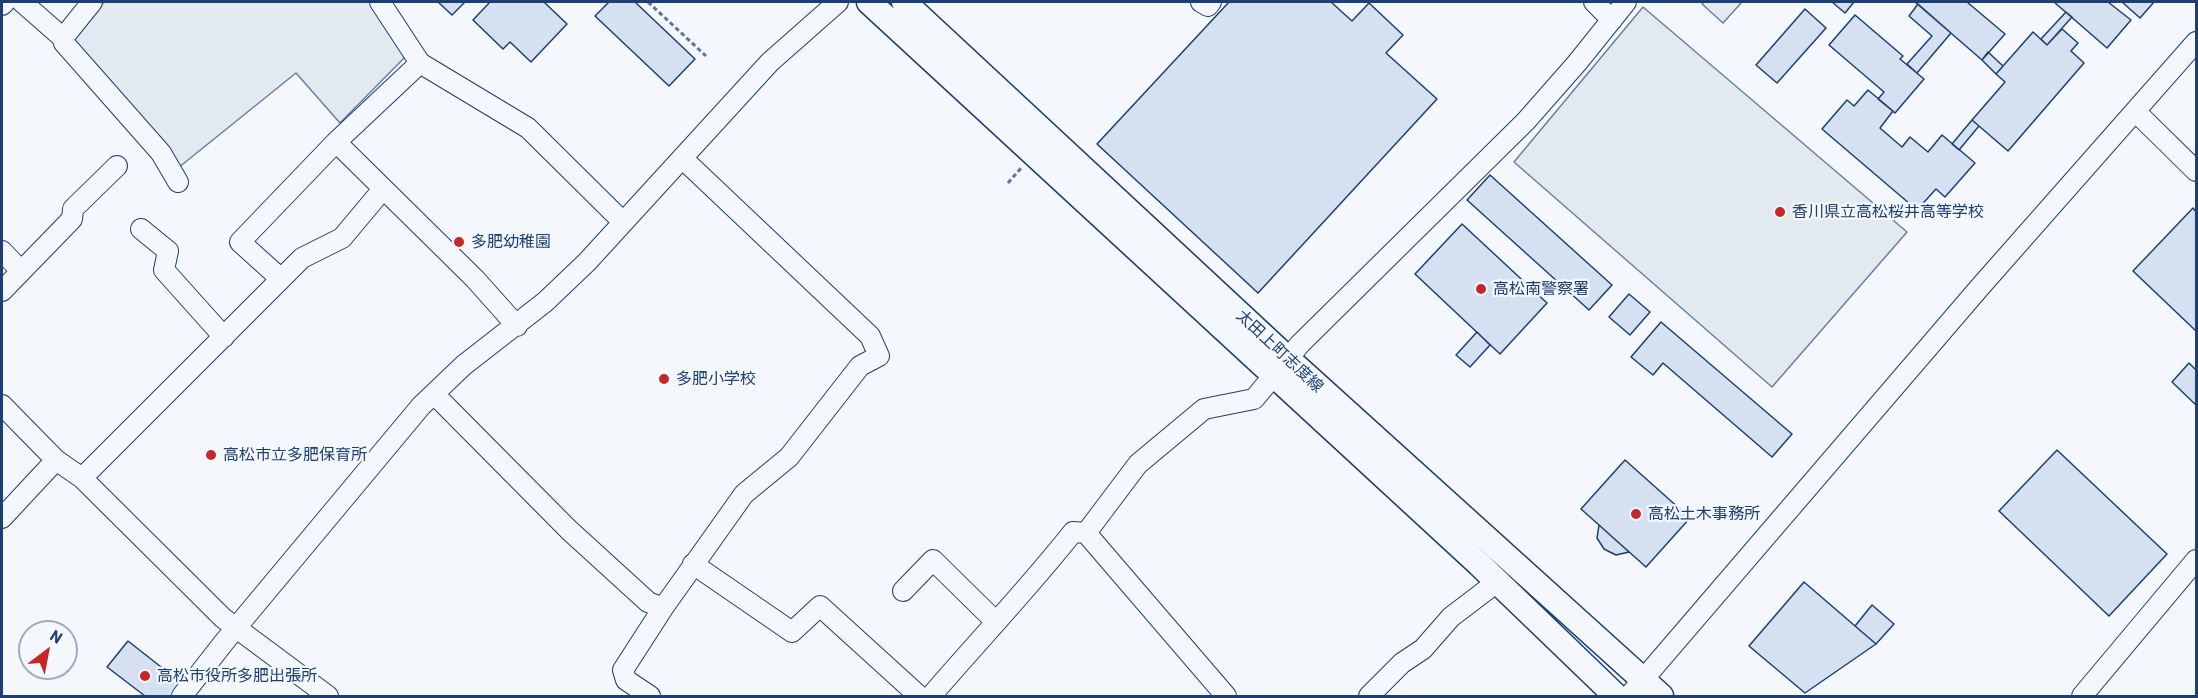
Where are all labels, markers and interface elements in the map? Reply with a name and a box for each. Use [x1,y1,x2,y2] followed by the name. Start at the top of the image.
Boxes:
[1792,202,1984,222] place label: 香川県立高松桜井高等学校
[1773,205,1787,219] marker: 香川県立高松桜井高等学校
[471,232,551,252] place label: 多肥幼稚園
[452,235,466,249] marker: 多肥幼稚園
[1493,279,1589,299] place label: 高松南警察署
[1474,282,1488,296] marker: 高松南警察署
[1232,306,1328,396] street label: 太田上町志度線
[676,369,756,389] place label: 多肥小学校
[657,372,671,386] marker: 多肥小学校
[223,445,367,465] place label: 高松市立多肥保育所
[204,448,218,462] marker: 高松市立多肥保育所
[1648,504,1760,524] place label: 高松土木事務所
[1629,507,1643,521] marker: 高松土木事務所
[18,620,78,680] north arrow
[47,625,66,647] text: N
[157,666,317,686] place label: 高松市役所多肥出張所
[138,669,152,683] marker: 高松市役所多肥出張所

